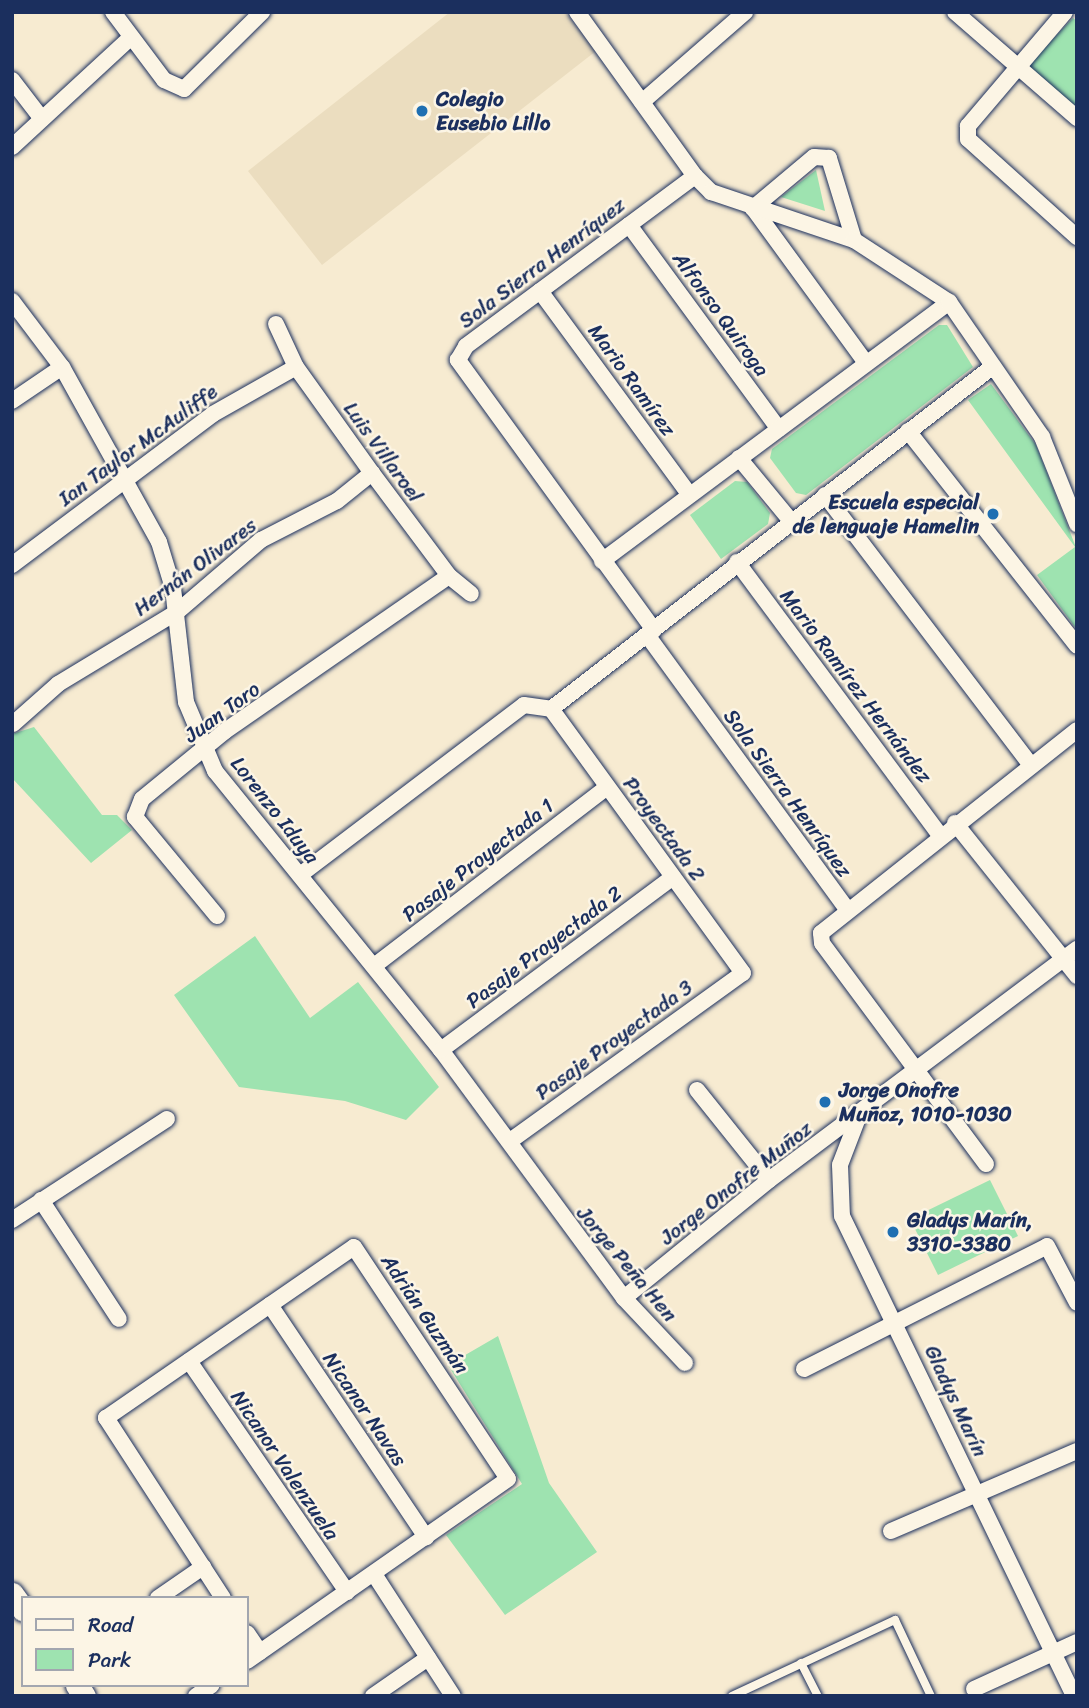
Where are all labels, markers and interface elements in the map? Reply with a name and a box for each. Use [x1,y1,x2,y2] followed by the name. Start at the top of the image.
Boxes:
[436,86,551,136] place label: Colegio Eusebio Lillo
[414,103,430,119] marker: Colegio Eusebio Lillo
[454,192,630,334] street label: Sola Sierra Henríquez
[667,247,775,381] street label: Alfonso Quiroga
[583,319,681,441] street label: Mario Ramírez
[53,379,223,511] street label: Ian Taylor McAuliffe
[338,397,428,507] street label: Luis Villaroel
[793,489,979,539] place label: Escuela especial de lenguaje Hamelin
[985,506,1001,522] marker: Escuela especial de lenguaje Hamelin
[129,513,261,621] street label: Hernán Olivares
[775,584,937,788] street label: Mario Ramírez Hernández
[179,676,265,748] street label: Juan Toro
[718,704,858,882] street label: Sola Sierra Henríquez
[225,751,325,869] street label: Lorenzo Iduya
[618,772,710,886] street label: Proyectada 2
[397,793,559,927] street label: Pasaje Proyectada 1
[461,880,627,1014] street label: Pasaje Proyectada 2
[530,974,698,1106] street label: Pasaje Proyectada 3
[839,1077,1012,1127] place label: Jorge Onofre Muñoz, 1010-1030
[817,1094,833,1110] marker: Jorge Onofre Muñoz, 1010-1030
[655,1116,817,1250] street label: Jorge Onofre Muñoz
[571,1201,683,1327] street label: Jorge Peña Hen
[907,1207,1033,1257] place label: Gladys Marín, 3310-3380
[885,1224,901,1240] marker: Gladys Marín, 3310-3380
[376,1249,474,1379] street label: Adrián Guzmán
[919,1341,993,1461] street label: Gladys Marín
[318,1347,412,1471] street label: Nicanor Navas
[226,1385,344,1545] street label: Nicanor Valenzuela
[21,1596,248,1687] legend
[88,1606,133,1644] text: Road
[88,1641,131,1679] text: Park

